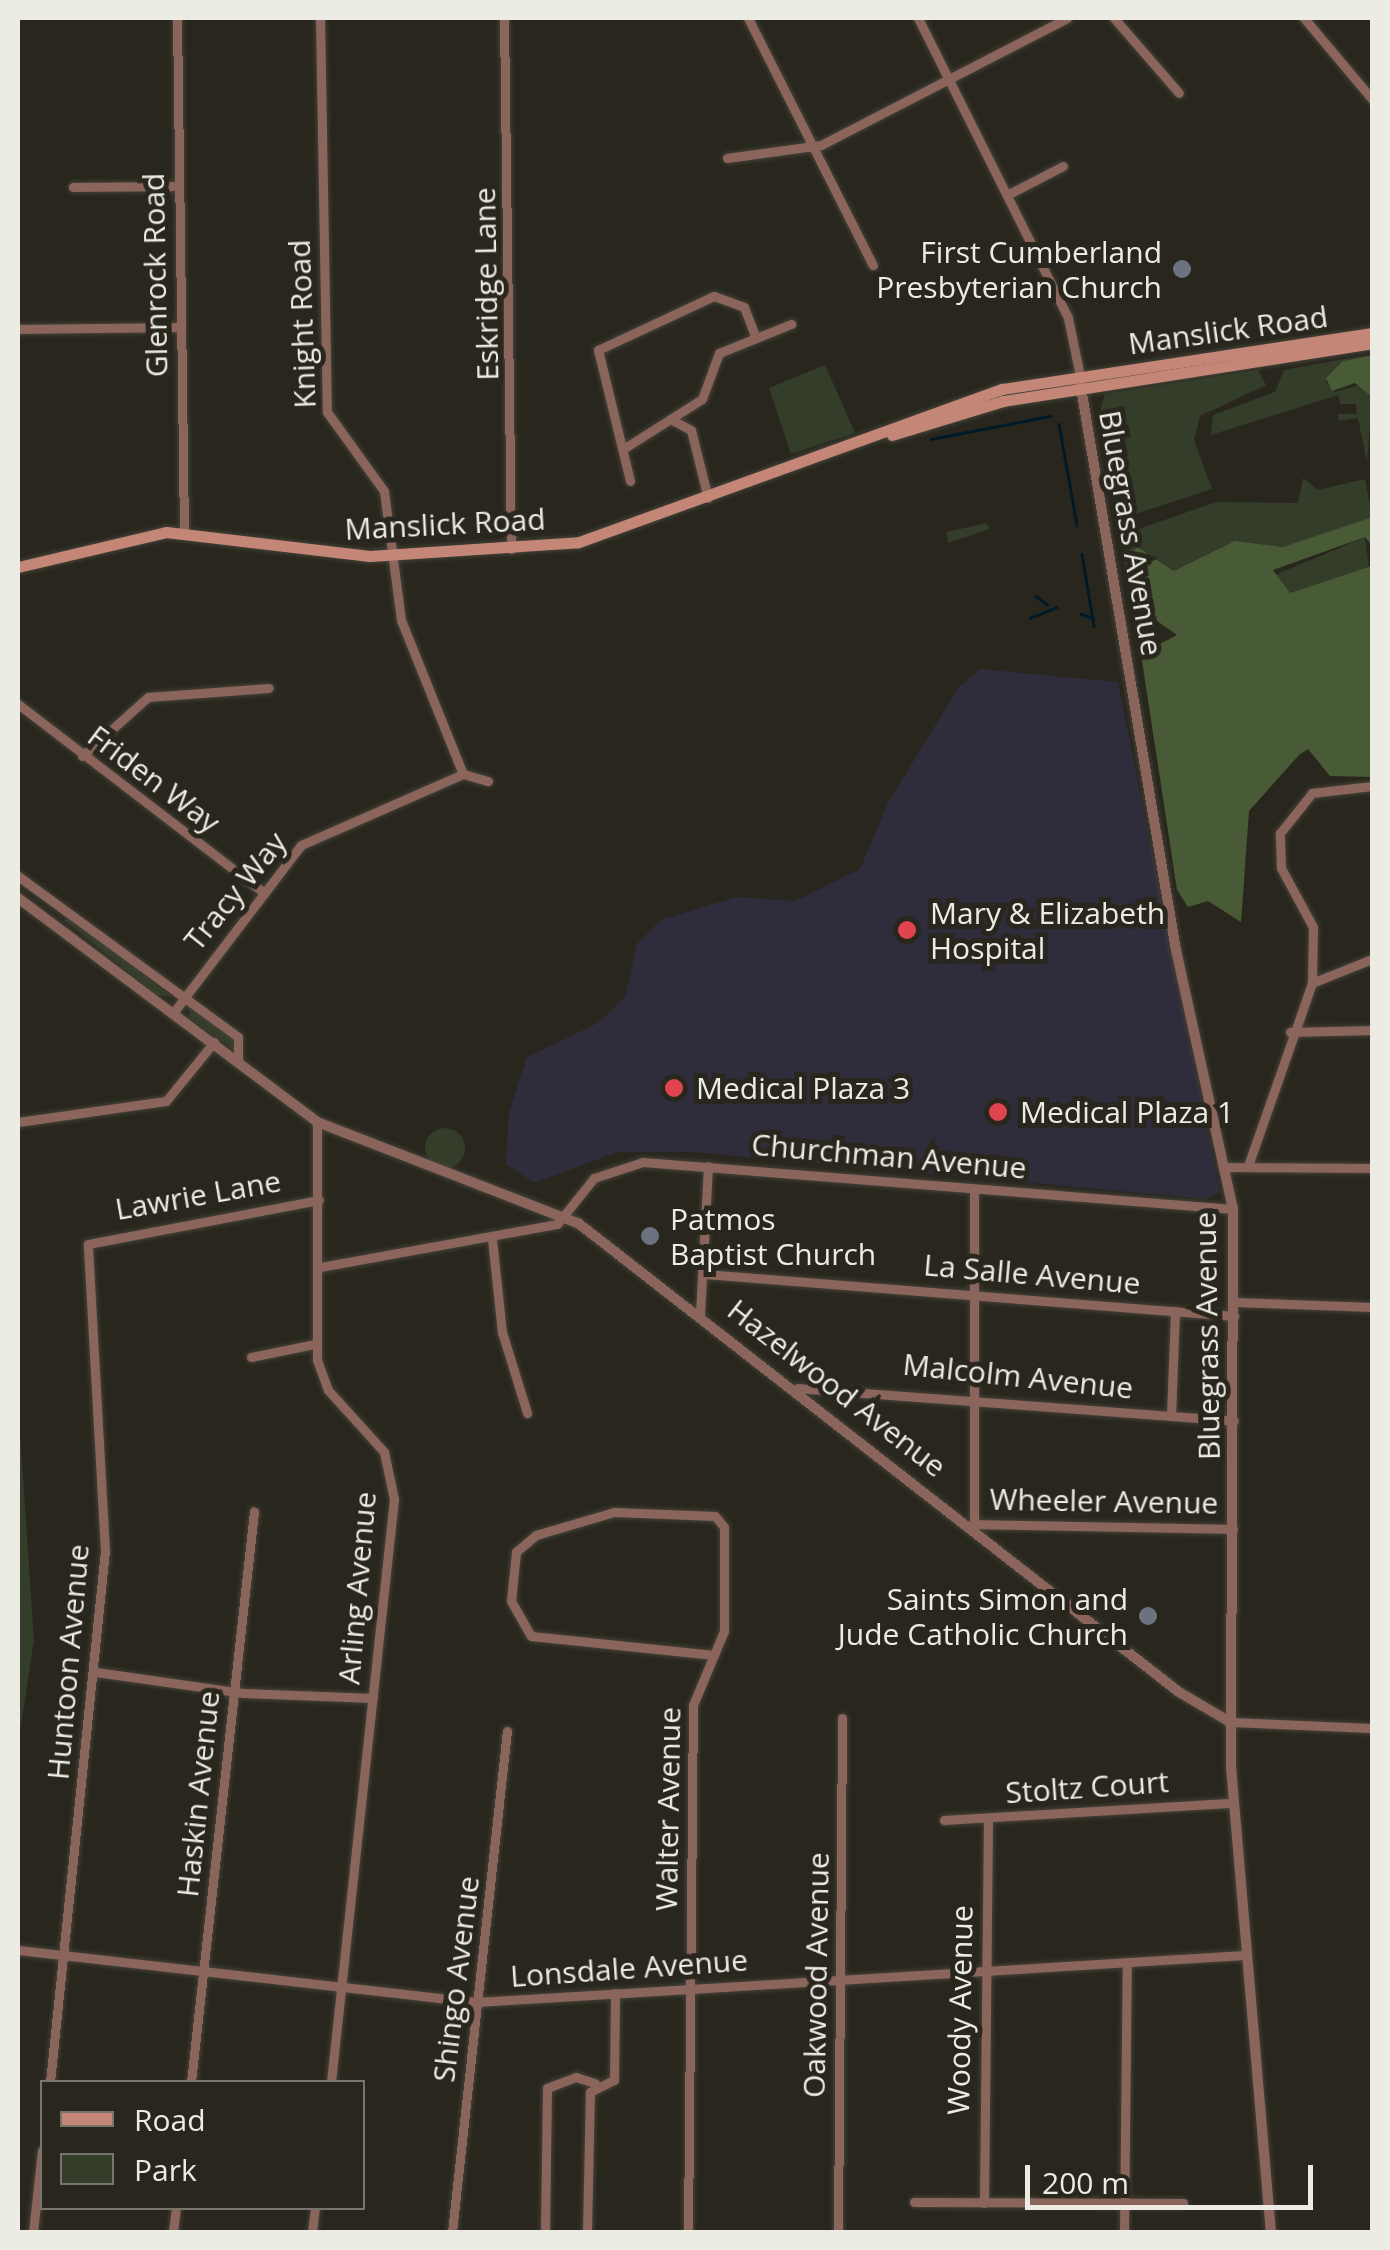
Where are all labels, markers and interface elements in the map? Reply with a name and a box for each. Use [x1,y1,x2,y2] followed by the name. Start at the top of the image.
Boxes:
[135,172,175,378] street label: Glenrock Road
[466,187,506,381] street label: Eskridge Lane
[876,234,1162,304] place label: First Cumberland Presbyterian Church
[281,239,323,409] street label: Knight Road
[1171,258,1193,280] marker: First Cumberland Presbyterian Church
[1126,298,1330,362] street label: Manslick Road
[1092,408,1170,658] street label: Bluegrass Avenue
[344,501,546,547] street label: Manslick Road
[81,718,227,840] street label: Friden Way
[176,824,294,958] street label: Tracy Way
[930,895,1165,966] place label: Mary & Elizabeth Hospital
[894,917,920,943] marker: Mary & Elizabeth Hospital
[696,1070,910,1106] place label: Medical Plaza 3
[661,1075,687,1101] marker: Medical Plaza 3
[1020,1094,1234,1130] place label: Medical Plaza 1
[985,1099,1011,1125] marker: Medical Plaza 1
[750,1126,1028,1186] street label: Churchman Avenue
[112,1163,284,1227] street label: Lawrie Lane
[670,1201,876,1272] place label: Patmos Baptist Church
[1187,1212,1227,1460] street label: Bluegrass Avenue
[639,1225,661,1247] marker: Patmos Baptist Church
[922,1247,1142,1301] street label: La Salle Avenue
[721,1292,953,1484] street label: Hazelwood Avenue
[901,1346,1135,1406] street label: Malcolm Avenue
[989,1481,1219,1521] street label: Wheeler Avenue
[331,1490,383,1686] street label: Arling Avenue
[40,1543,96,1781] street label: Huntoon Avenue
[838,1581,1128,1652] place label: Saints Simon and Jude Catholic Church
[1137,1605,1159,1627] marker: Saints Simon and Jude Catholic Church
[169,1689,227,1899] street label: Haskin Avenue
[648,1707,688,1911] street label: Walter Avenue
[1004,1763,1170,1811] street label: Stoltz Court
[796,1852,836,2098] street label: Oakwood Avenue
[425,1874,487,2084] street label: Shingo Avenue
[940,1905,980,2115] street label: Woody Avenue
[509,1942,749,1994] street label: Lonsdale Avenue
[40,2080,365,2210] legend
[134,2099,206,2140] text: Road
[1030,2145,1318,2207] scale bar
[134,2149,197,2190] text: Park
[1042,2162,1129,2203] text: 200 m

